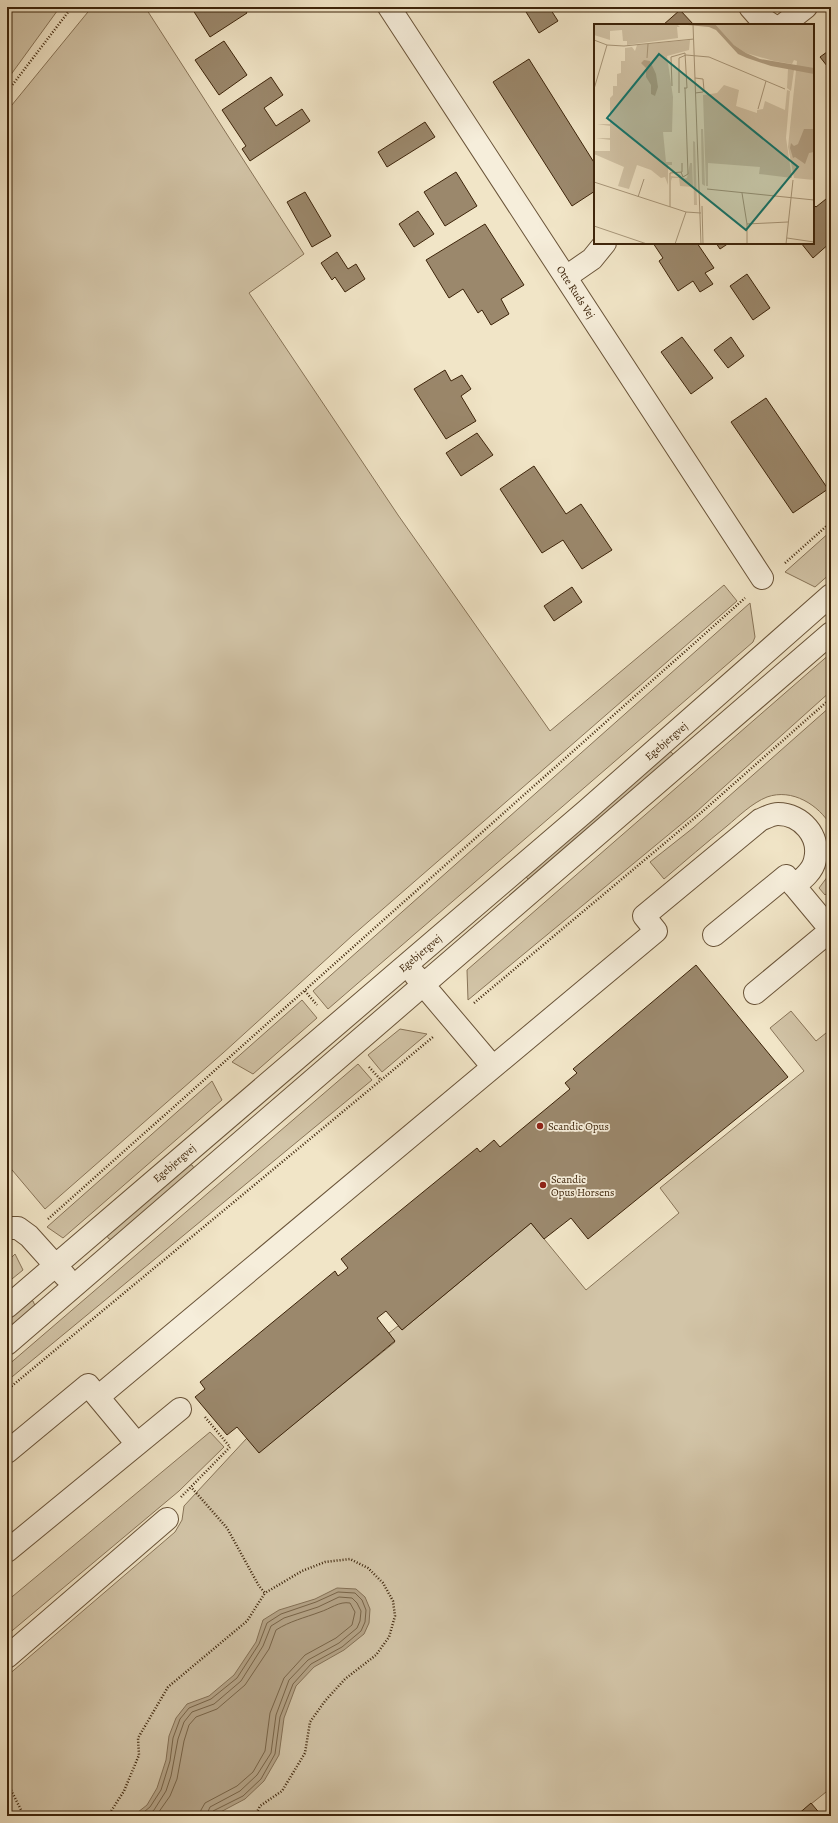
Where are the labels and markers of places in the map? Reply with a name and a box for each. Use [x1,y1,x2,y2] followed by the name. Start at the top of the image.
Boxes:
[548,1119,609,1134] place label: Scandic Opus
[535,1121,545,1131] marker: Scandic Opus
[551,1172,615,1200] place label: Scandic Opus Horsens
[538,1180,548,1190] marker: Scandic Opus Horsens

